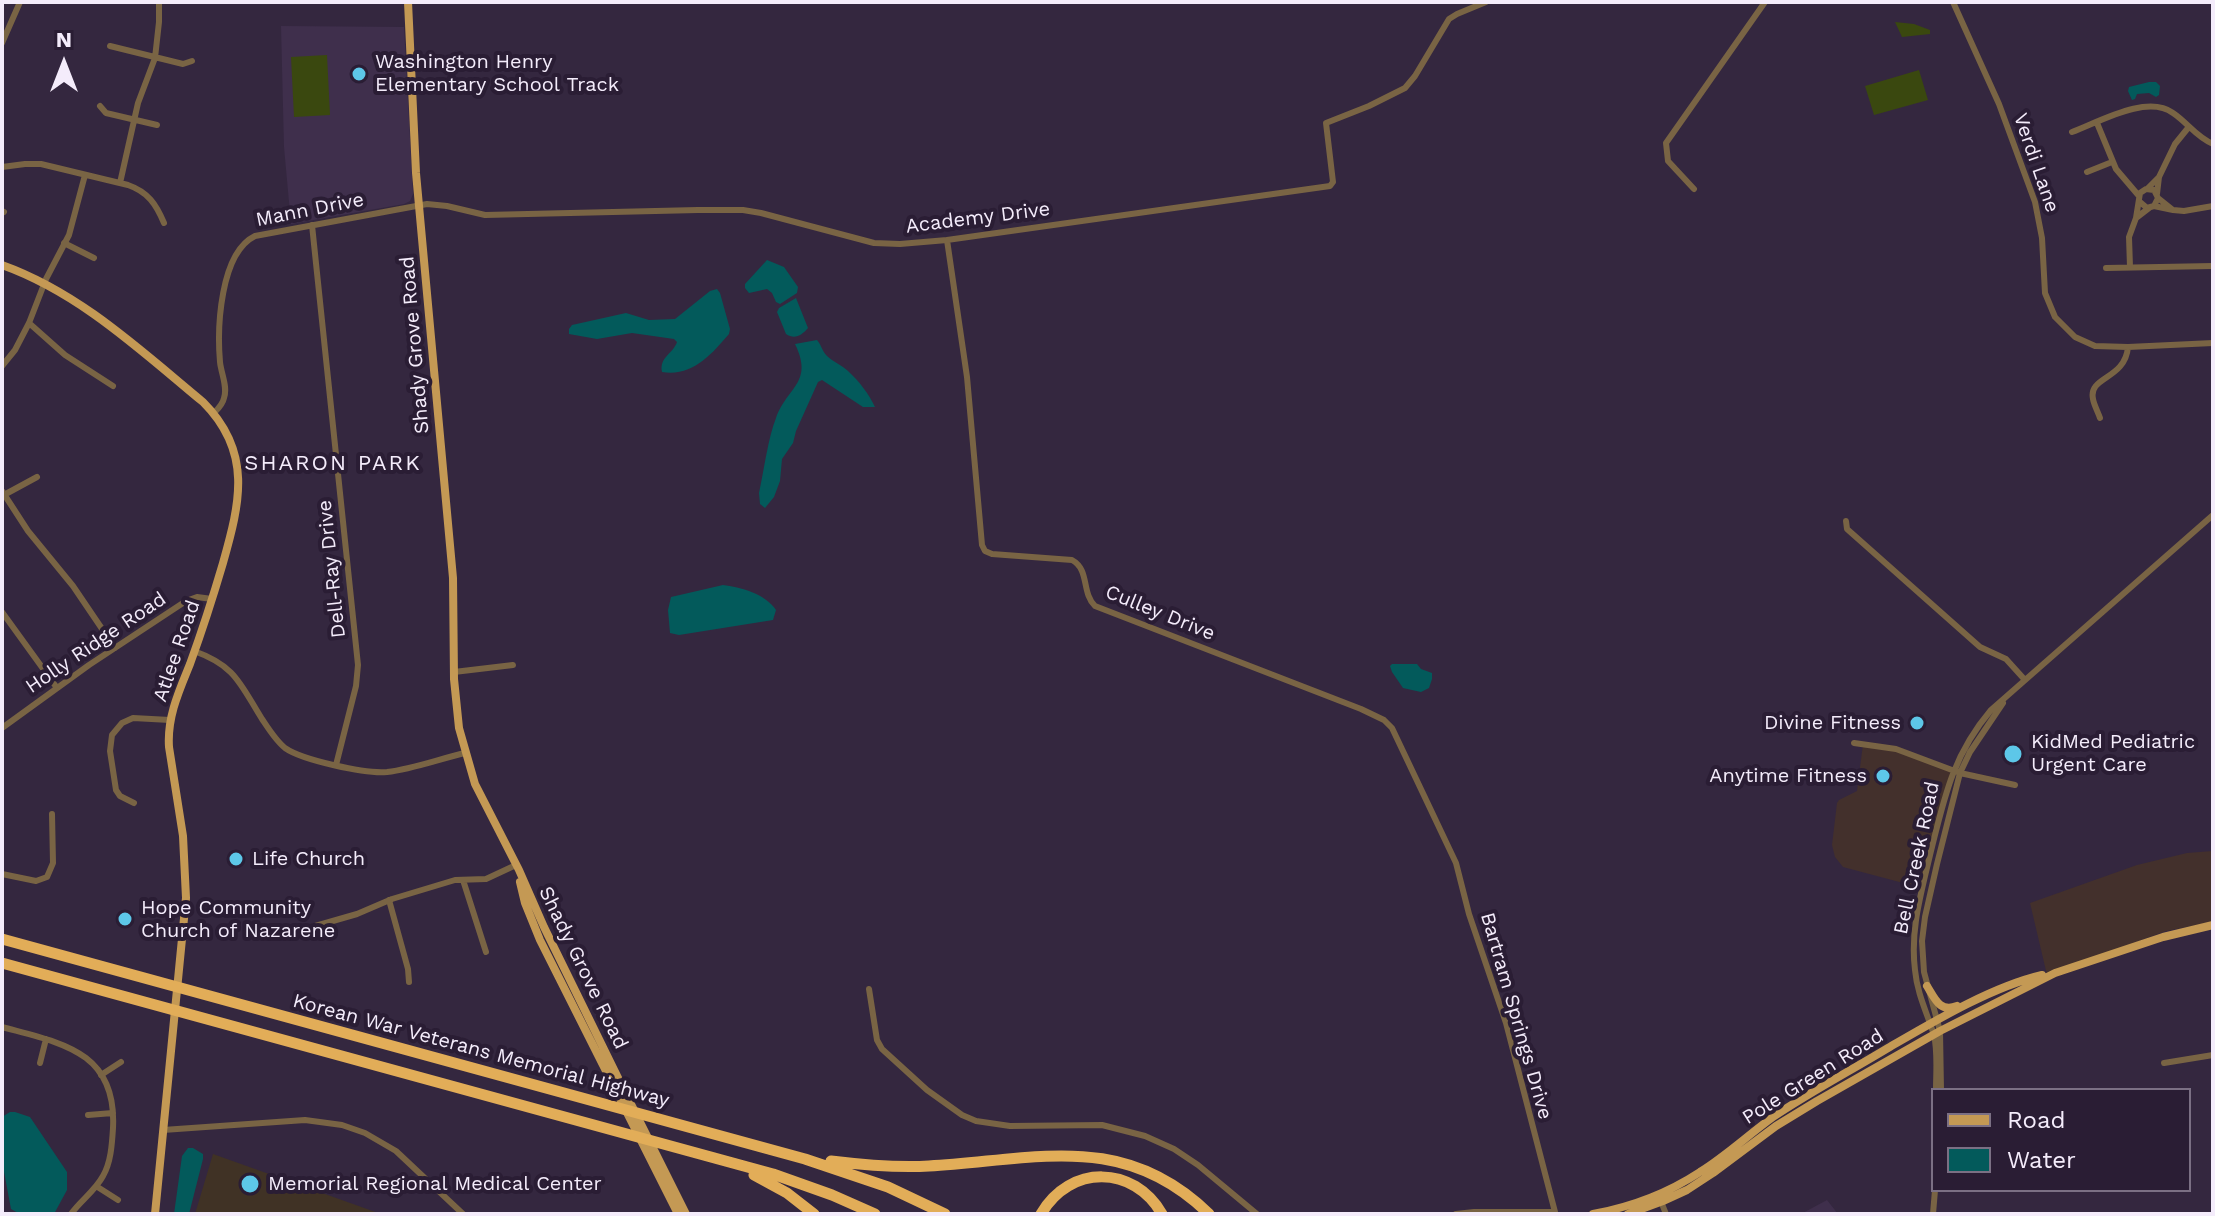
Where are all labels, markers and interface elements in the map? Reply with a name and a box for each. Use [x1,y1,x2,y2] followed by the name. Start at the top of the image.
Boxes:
[24,24,104,104] north arrow
[56,27,72,52] text: N
[375,50,619,97] place label: Washington Henry Elementary School Track
[350,65,368,83] marker: Washington Henry Elementary School Track
[2008,110,2064,216] street label: Verdi Lane
[254,188,366,232] street label: Mann Drive
[904,197,1052,239] street label: Academy Drive
[395,255,435,435] street label: Shady Grove Road
[244,451,422,477] district label: SHARON PARK
[313,499,351,639] street label: Dell-Ray Drive
[1102,580,1218,646] street label: Culley Drive
[21,587,171,699] street label: Holly Ridge Road
[148,597,206,705] street label: Atlee Road
[1764,711,1901,735] place label: Divine Fitness
[1908,714,1926,732] marker: Divine Fitness
[2031,730,2195,777] place label: KidMed Pediatric Urgent Care
[2002,743,2024,765] marker: KidMed Pediatric Urgent Care
[1709,764,1867,788] place label: Anytime Fitness
[1874,767,1892,785] marker: Anytime Fitness
[1889,780,1945,936] street label: Bell Creek Road
[252,847,365,871] place label: Life Church
[227,850,245,868] marker: Life Church
[533,883,633,1053] street label: Shady Grove Road
[141,896,335,943] place label: Hope Community Church of Nazarene
[116,910,134,928] marker: Hope Community Church of Nazarene
[1475,910,1557,1122] street label: Bartram Springs Drive
[290,989,672,1113] street label: Korean War Veterans Memorial Highway
[1738,1024,1888,1130] street label: Pole Green Road
[1931,1088,2191,1192] legend
[2007,1106,2066,1134] text: Road
[2007,1146,2076,1174] text: Water
[268,1172,602,1196] place label: Memorial Regional Medical Center
[239,1173,261,1195] marker: Memorial Regional Medical Center

